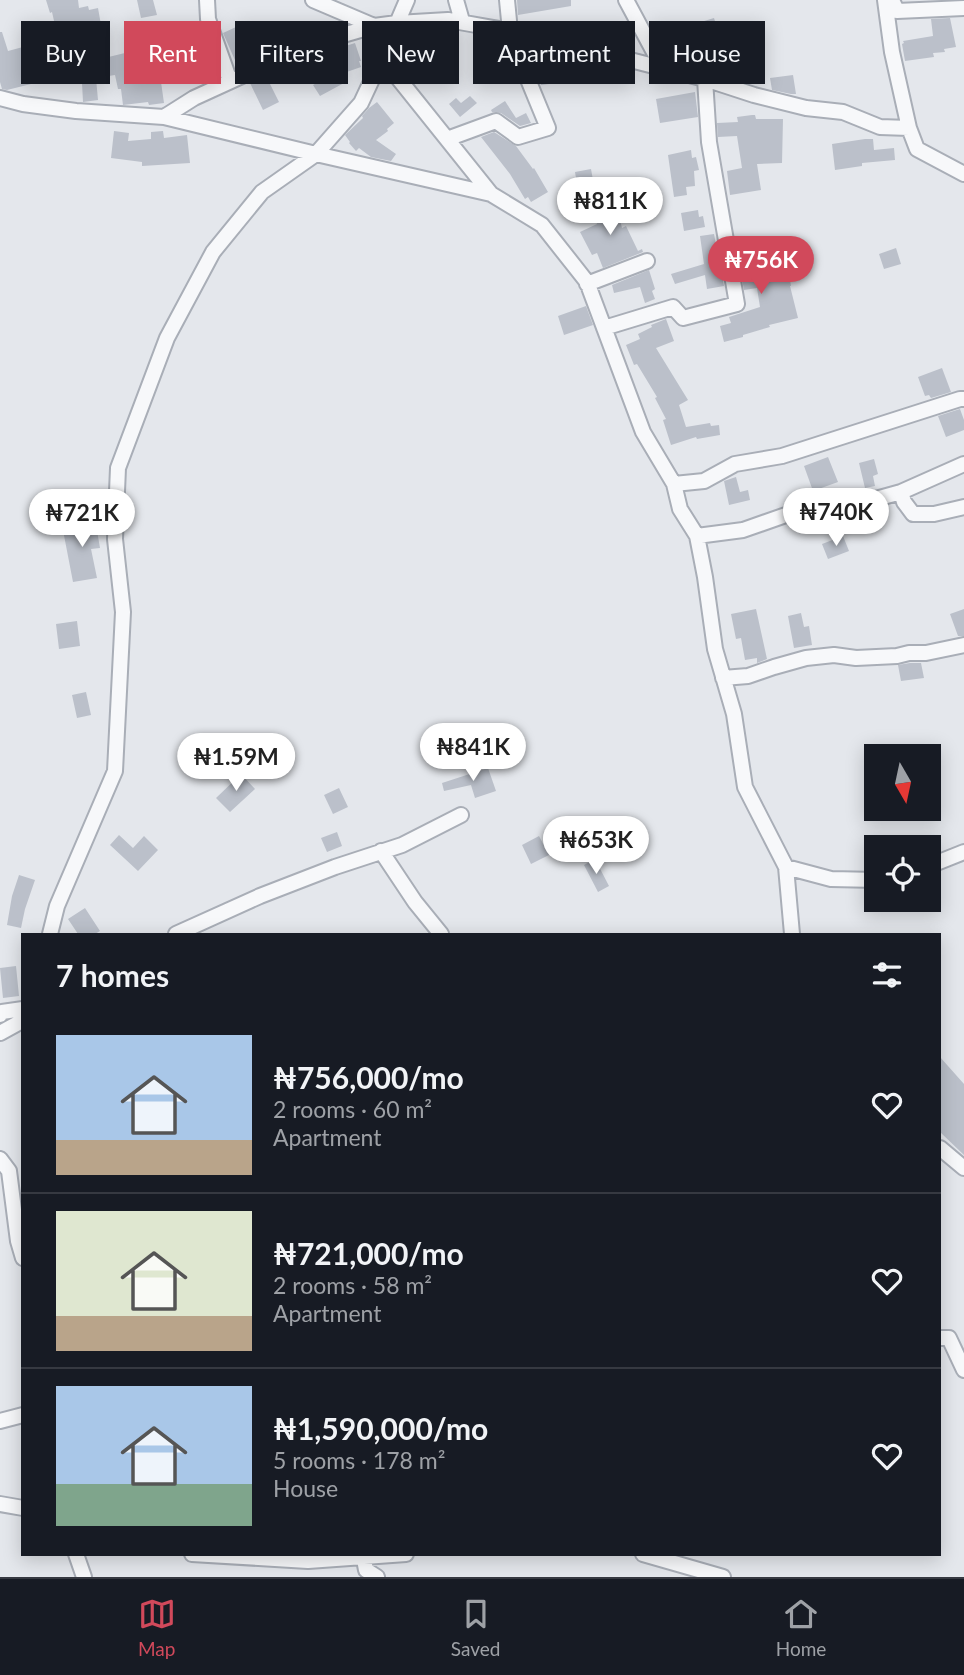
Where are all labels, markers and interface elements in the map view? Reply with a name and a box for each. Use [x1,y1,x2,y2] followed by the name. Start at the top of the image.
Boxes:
[21,21,110,84] chip: Buy
[124,21,221,84] chip: Rent
[235,21,348,84] chip: Filters
[362,21,459,84] chip: New
[473,21,635,84] chip: Apartment
[649,21,765,84] chip: House
[561,177,659,237] pin: ₦811K
[573,186,647,214] text: ₦811K
[712,236,810,296] pin: ₦756K
[724,245,798,273] text: ₦756K
[787,489,885,548] pin: ₦740K
[33,490,131,549] pin: ₦721K
[799,497,873,525] text: ₦740K
[45,498,119,526] text: ₦721K
[424,724,522,783] pin: ₦841K
[436,732,510,760] text: ₦841K
[179,734,293,793] pin: ₦1.59M
[193,742,279,770] text: ₦1.59M
[864,744,942,821] north arrow
[864,744,941,912] map controls
[547,816,645,876] pin: ₦653K
[559,825,633,853] text: ₦653K
[864,835,941,912] button: locate
[868,956,906,994] icon: filters
[56,957,169,993] text: 7 homes
[273,1059,464,1095] text: ₦756,000/mo
[112,1063,196,1147] icon: home
[868,1086,906,1124] icon: heart
[273,1095,432,1123] text: 2 rooms · 60 m²
[273,1123,381,1151] text: Apartment
[273,1235,464,1271] text: ₦721,000/mo
[112,1239,196,1323] icon: home
[868,1262,906,1300] icon: heart
[273,1271,432,1299] text: 2 rooms · 58 m²
[273,1299,381,1327] text: Apartment
[273,1410,488,1446] text: ₦1,590,000/mo
[112,1414,196,1498] icon: home
[868,1437,906,1475] icon: heart
[273,1446,445,1474] text: 5 rooms · 178 m²
[273,1474,338,1502] text: House
[138,1595,176,1660] tab: Map
[451,1595,500,1660] tab: Saved
[776,1595,826,1660] tab: Home

